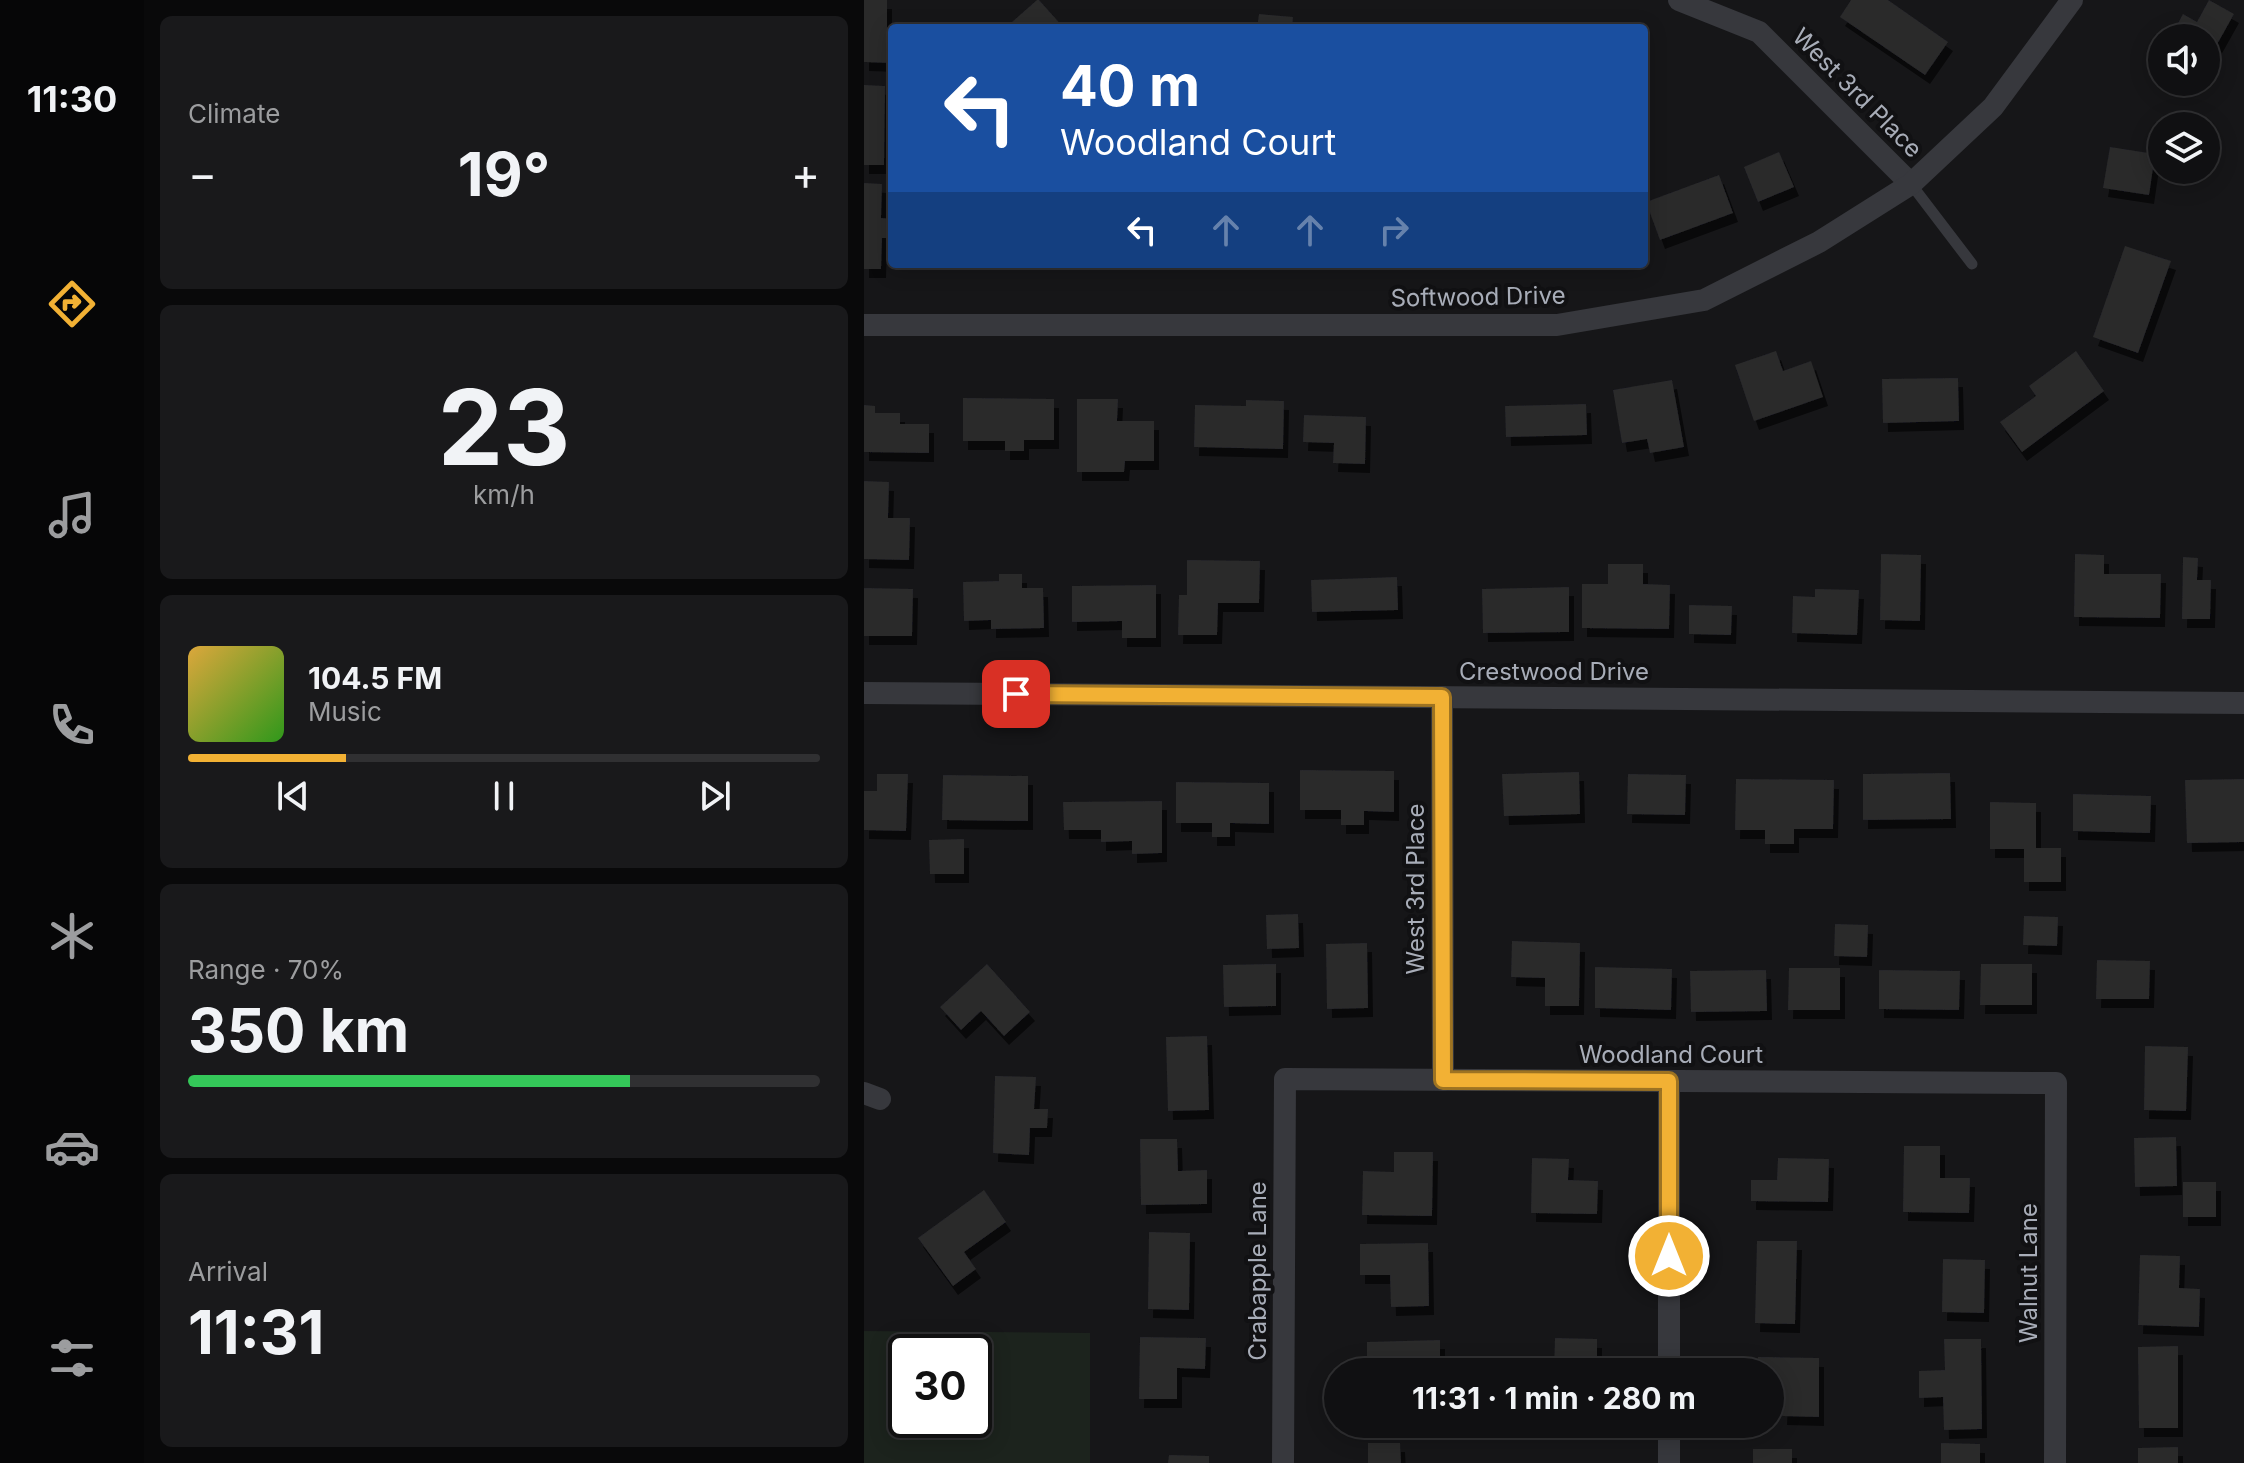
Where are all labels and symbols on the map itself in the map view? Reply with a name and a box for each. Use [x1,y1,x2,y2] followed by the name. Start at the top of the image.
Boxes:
[1787,22,1928,163] street label: West 3rd Place
[1390,280,1566,313] street label: Softwood Drive
[1459,657,1649,686] street label: Crestwood Drive
[982,660,1050,728] pin
[1401,804,1430,974] street label: West 3rd Place
[1579,1040,1763,1069] street label: Woodland Court
[1243,1181,1272,1361] street label: Crabapple Lane
[2014,1203,2043,1343] street label: Walnut Lane
[1627,1214,1711,1298] position arrow
[888,1334,992,1438] speed limit sign: 30

